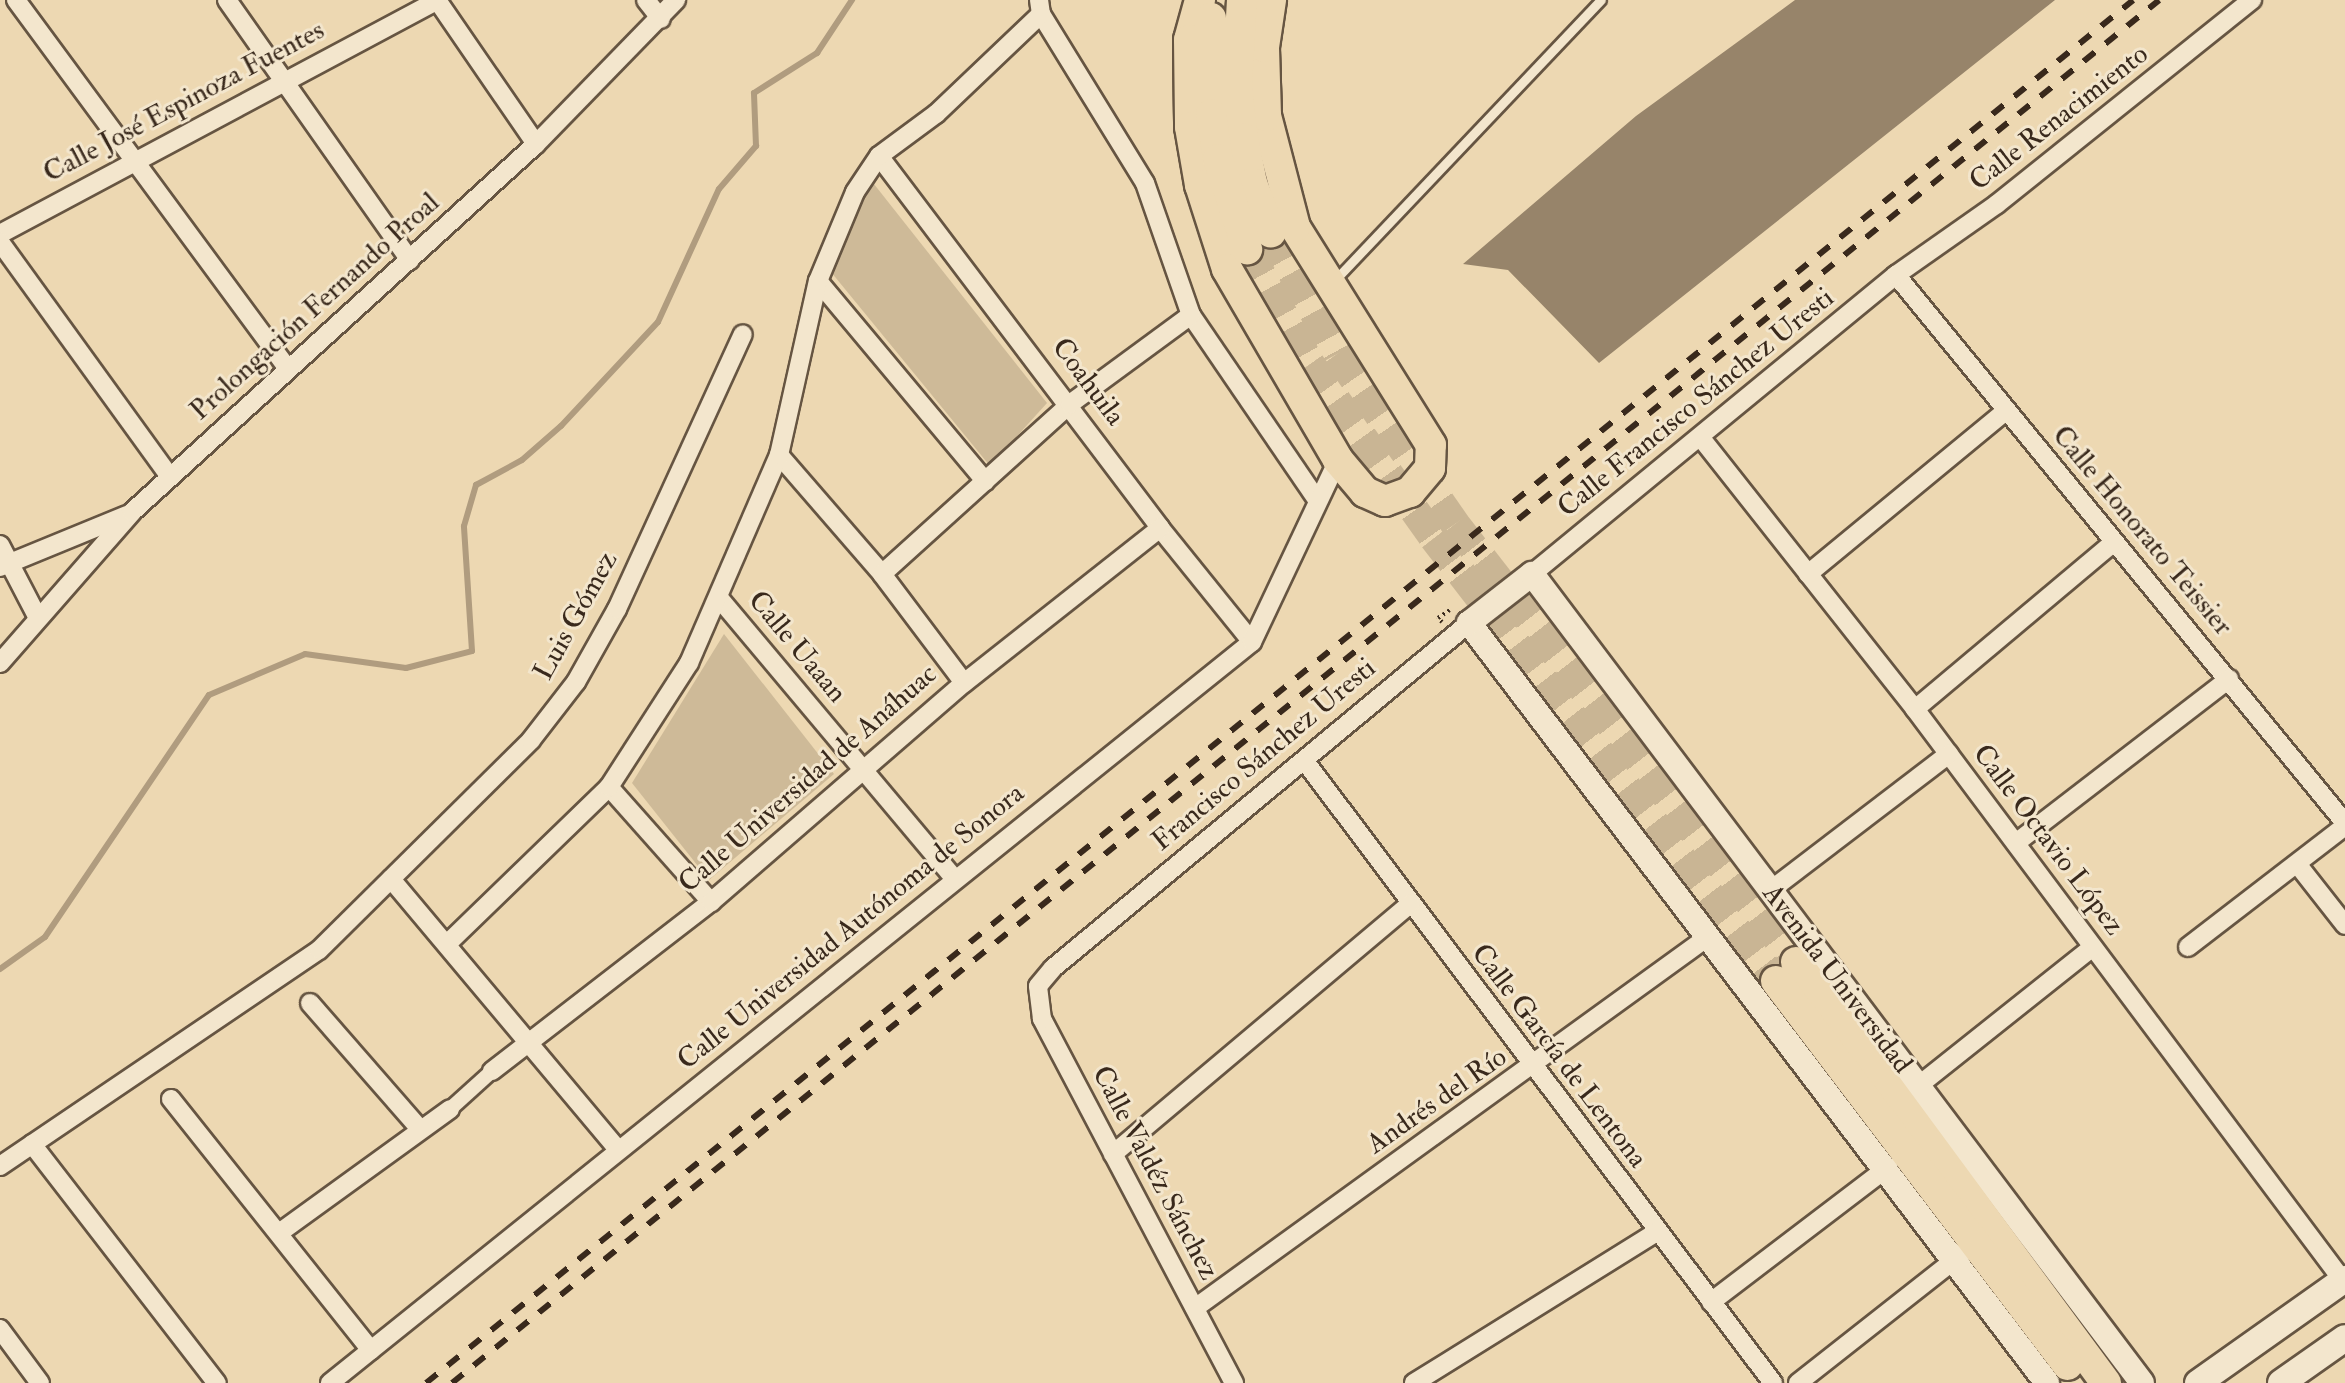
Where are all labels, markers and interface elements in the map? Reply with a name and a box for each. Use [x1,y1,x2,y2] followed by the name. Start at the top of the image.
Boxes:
[38,14,330,190] street label: Calle José Espinoza Fuentes
[1963,38,2155,198] street label: Calle Renacimiento
[184,186,446,428] street label: Prolongación Fernando Proal
[1551,281,1841,525] street label: Calle Francisco Sánchez Uresti
[1044,332,1132,432] street label: Coahuila
[2045,419,2239,643] street label: Calle Honorato Teissier
[527,546,625,686] street label: Luis Gómez
[741,584,853,710] street label: Calle Uaaan
[1145,652,1383,858] street label: Francisco Sánchez Uresti
[672,658,944,900] street label: Calle Universidad de Anáhuac
[1965,738,2131,942] street label: Calle Octavio López
[671,777,1031,1077] street label: Calle Universidad Autónoma de Sonora
[1755,878,1919,1080] street label: Avenida Universidad
[1464,938,1654,1174] street label: Calle García de Lentona
[1361,1041,1513,1161] street label: Andrés del Río
[1084,1060,1226,1286] street label: Calle Valdéz Sánchez

